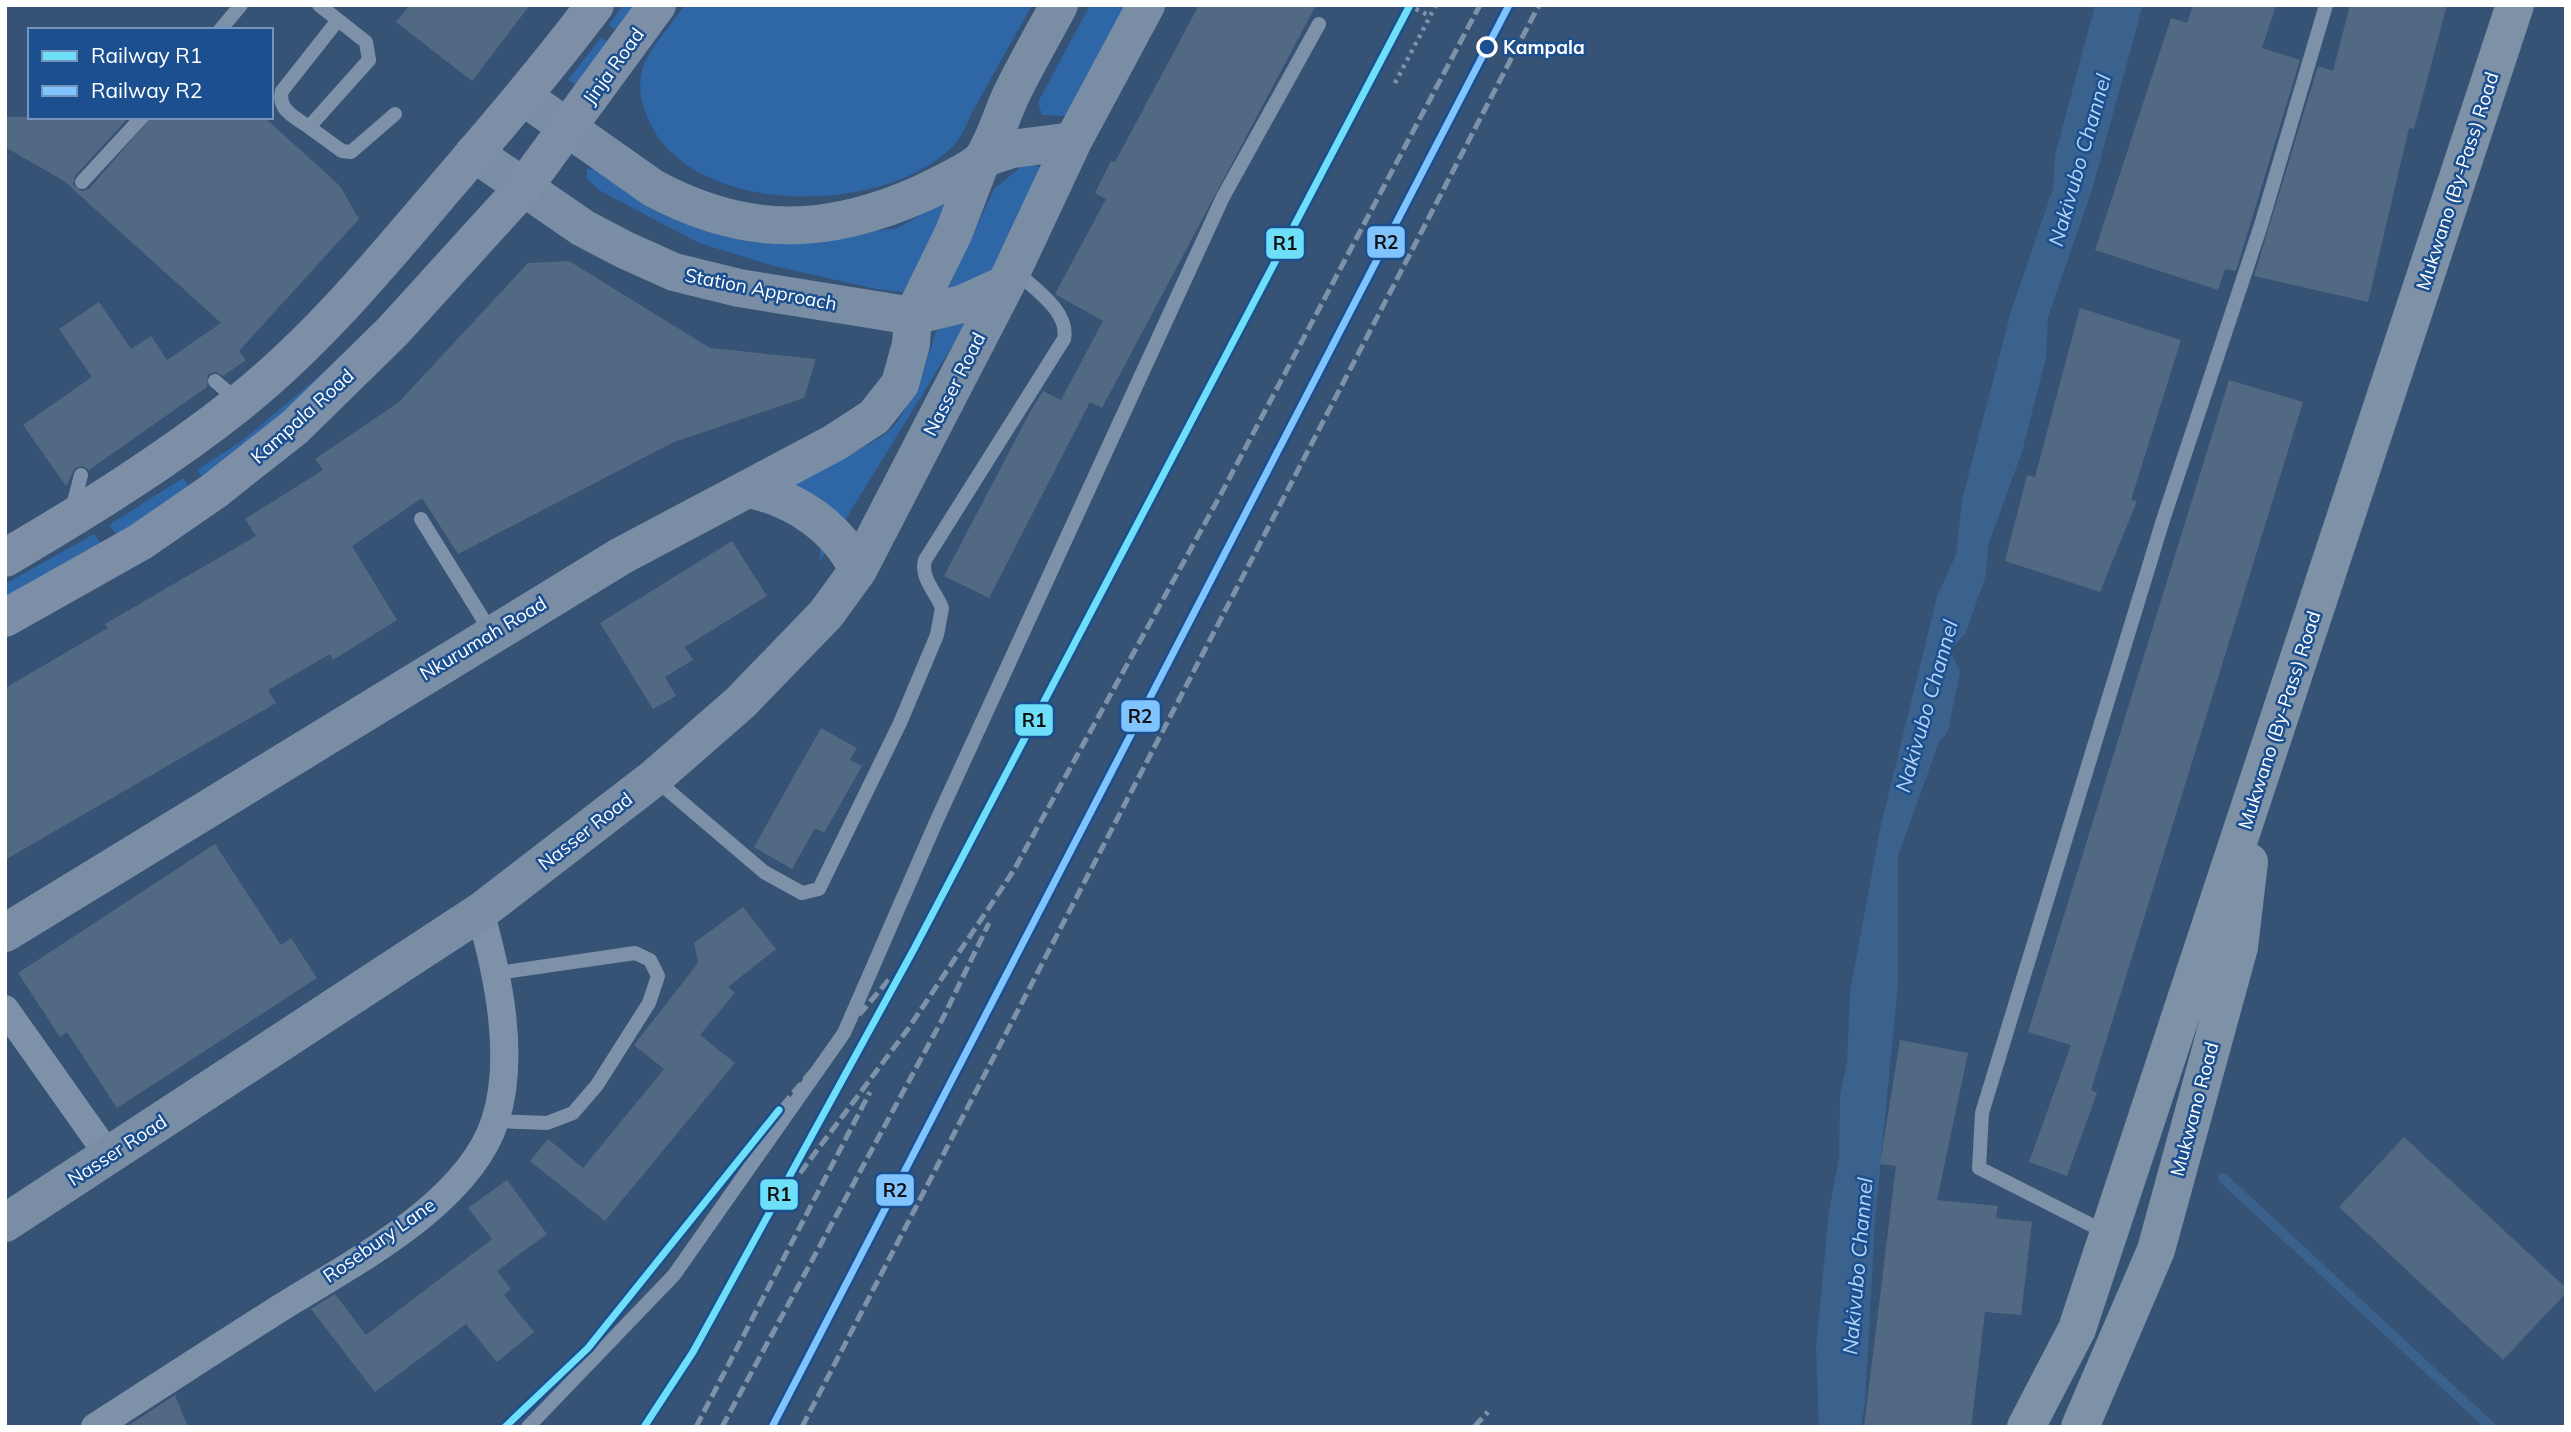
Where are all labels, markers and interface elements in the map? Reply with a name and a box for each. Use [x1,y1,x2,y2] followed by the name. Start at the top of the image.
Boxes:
[577,23,649,109] street label: Jinja Road
[28,28,273,119] legend
[1503,35,1585,59] place label: Kampala
[1477,37,1497,57] marker: Kampala
[91,42,202,68] text: Railway R1
[2410,69,2504,293] street label: Mukwano (By-Pass) Road
[2042,71,2116,249] water label: Nakivubo Channel
[91,77,202,103] text: Railway R2
[1366,225,1406,259] line badge: R2
[1265,227,1305,260] line badge: R1
[1374,230,1398,254] text: R2
[1273,231,1297,255] text: R1
[683,262,839,316] street label: Station Approach
[918,328,990,440] street label: Nasser Road
[246,363,358,469] street label: Kampala Road
[415,591,551,685] street label: Nkurumah Road
[2232,608,2326,832] street label: Mukwano (By-Pass) Road
[1889,617,1963,795] water label: Nakivubo Channel
[1120,699,1161,733] line badge: R2
[1014,703,1054,737] line badge: R1
[1128,704,1152,728] text: R2
[1022,708,1046,732] text: R1
[533,787,637,875] street label: Nasser Road
[2165,1039,2223,1179] street label: Mukwano Road
[63,1109,171,1191] street label: Nasser Road
[875,1173,915,1207] line badge: R2
[1836,1176,1878,1356] water label: Nakivubo Channel
[759,1178,799,1211] line badge: R1
[883,1178,907,1202] text: R2
[767,1182,791,1206] text: R1
[318,1192,440,1288] street label: Rosebury Lane

